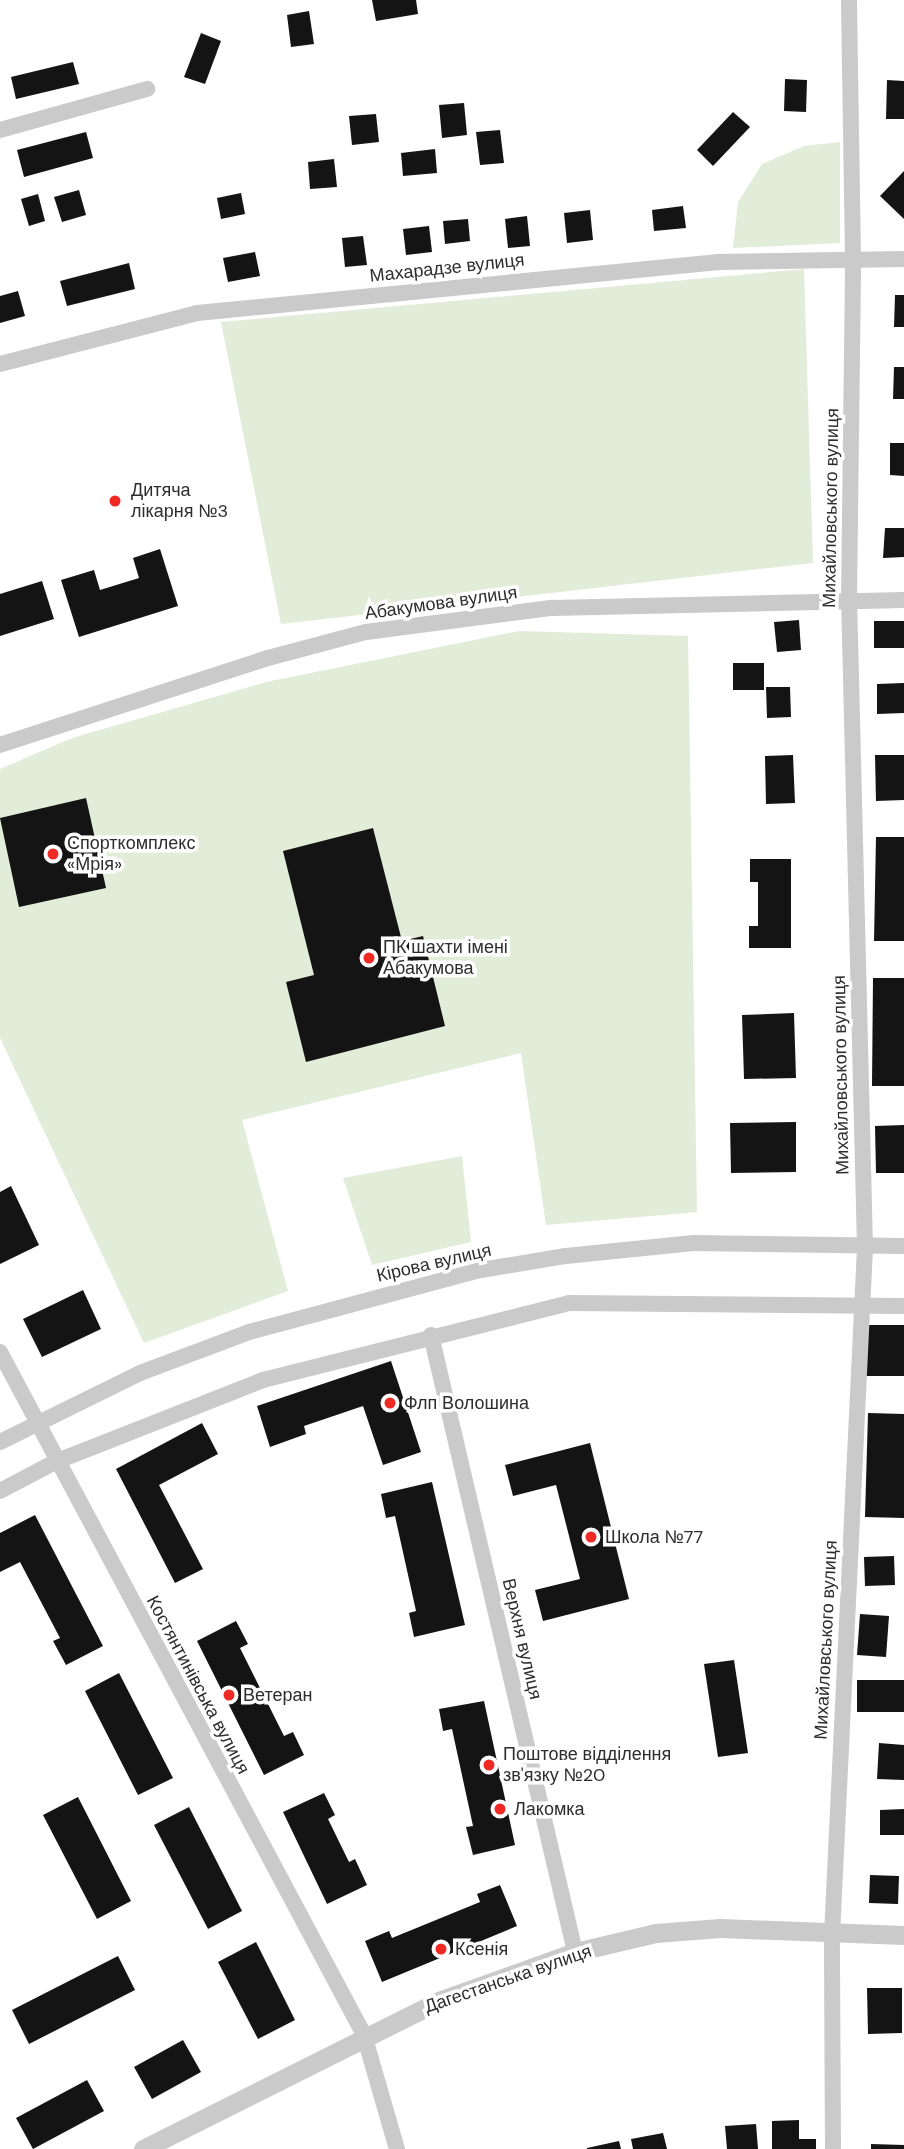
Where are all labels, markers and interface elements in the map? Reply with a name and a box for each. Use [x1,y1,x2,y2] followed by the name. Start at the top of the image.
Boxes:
[368,249,526,287] street label: Махарадзе вулиця
[818,408,844,608] street label: Михайловського вулиця
[131,480,228,522] place label: Дитяча лікарня №3
[105,491,125,511] marker: Дитяча лікарня №3
[363,582,519,624] street label: Абакумова вулиця
[67,833,195,876] place label: Спорткомплекс «Мрія»
[45,846,61,862] marker: Спорткомплекс «Мрія»
[383,937,508,979] place label: ПК шахти імені Абакумова
[361,950,377,966] marker: ПК шахти імені Абакумова
[828,975,854,1175] street label: Михайловського вулиця
[375,1239,493,1287] street label: Кірова вулиця
[404,1392,529,1414] place label: Флп Волошина
[382,1395,398,1411] marker: Флп Волошина
[605,1526,703,1548] place label: Школа №77
[583,1529,599,1545] marker: Школа №77
[810,1540,842,1740] street label: Михайловського вулиця
[498,1576,546,1702] street label: Верхня вулиця
[142,1592,254,1778] street label: Костянтинівська вулиця
[243,1684,312,1706] place label: Ветеран
[221,1687,237,1703] marker: Ветеран
[503,1744,671,1786] place label: Поштове відділення зв'язку №20
[481,1757,497,1773] marker: Поштове відділення зв'язку №20
[514,1798,585,1820] place label: Лакомка
[492,1801,508,1817] marker: Лакомка
[455,1938,508,1960] place label: Ксенія
[422,1940,594,2018] street label: Дагестанська вулиця
[433,1941,449,1957] marker: Ксенія

